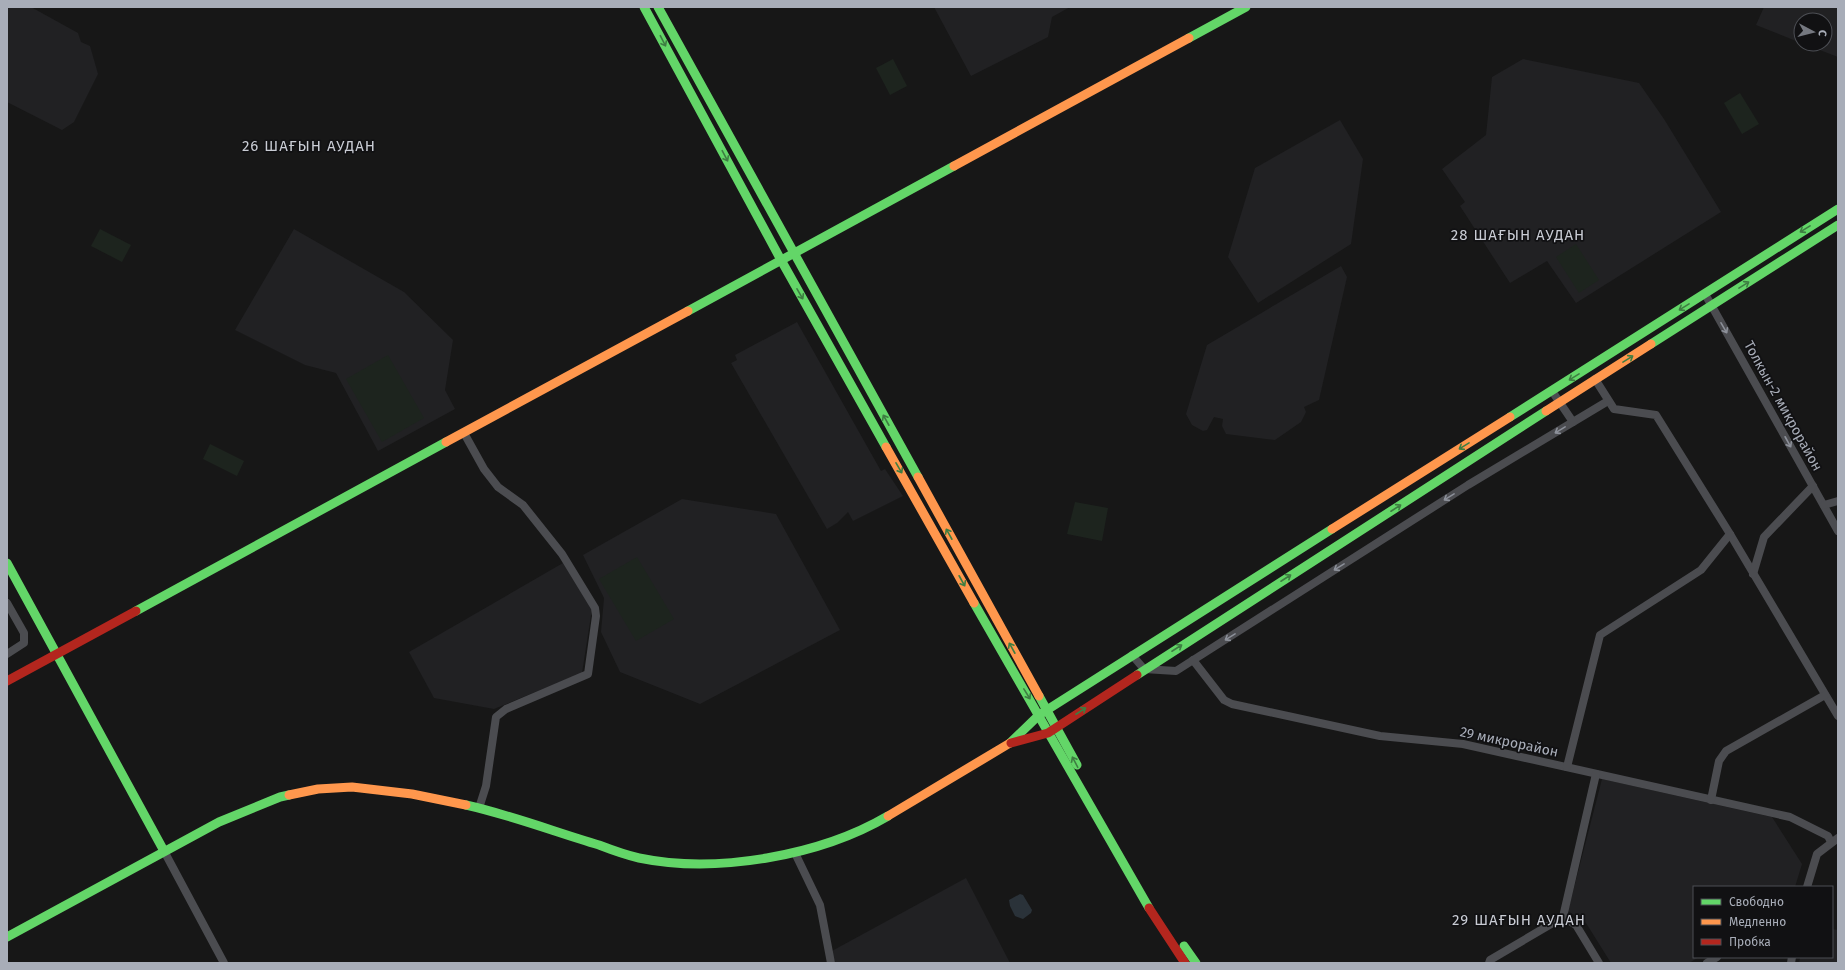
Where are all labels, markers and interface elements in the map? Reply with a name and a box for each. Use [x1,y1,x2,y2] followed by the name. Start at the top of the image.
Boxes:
[1793,12,1833,52] north arrow
[1816,29,1829,38] text: С
[660,35,667,47] one-way arrow
[242,137,376,155] district label: 26 ШАҒЫН АУДАН
[721,150,729,162] one-way arrow
[1451,226,1585,244] district label: 28 ШАҒЫН АУДАН
[1799,226,1811,234] one-way arrow
[1738,281,1749,289] one-way arrow
[797,288,805,300] one-way arrow
[1678,304,1690,312] one-way arrow
[1721,322,1728,334] one-way arrow
[1740,338,1826,474] street label: Толкын-2 микрорайон
[1622,354,1634,362] one-way arrow
[1569,373,1580,381] one-way arrow
[882,415,890,427] one-way arrow
[1555,426,1566,434] one-way arrow
[1784,436,1792,448] one-way arrow
[1458,443,1470,451] one-way arrow
[896,461,903,473] one-way arrow
[1444,493,1455,501] one-way arrow
[1390,503,1401,512] one-way arrow
[945,528,953,540] one-way arrow
[1333,563,1345,571] one-way arrow
[1280,574,1291,582] one-way arrow
[959,575,966,587] one-way arrow
[1224,633,1236,641] one-way arrow
[1008,642,1016,654] one-way arrow
[1171,644,1183,652] one-way arrow
[1023,688,1031,700] one-way arrow
[1075,707,1086,715] one-way arrow
[1458,723,1560,761] street label: 29 микрорайон
[1071,756,1078,768] one-way arrow
[1693,886,1833,958] legend
[1729,895,1784,909] text: Свободно
[1452,911,1586,929] district label: 29 ШАҒЫН АУДАН
[1729,915,1786,929] text: Медленно
[1729,935,1771,949] text: Пробка

